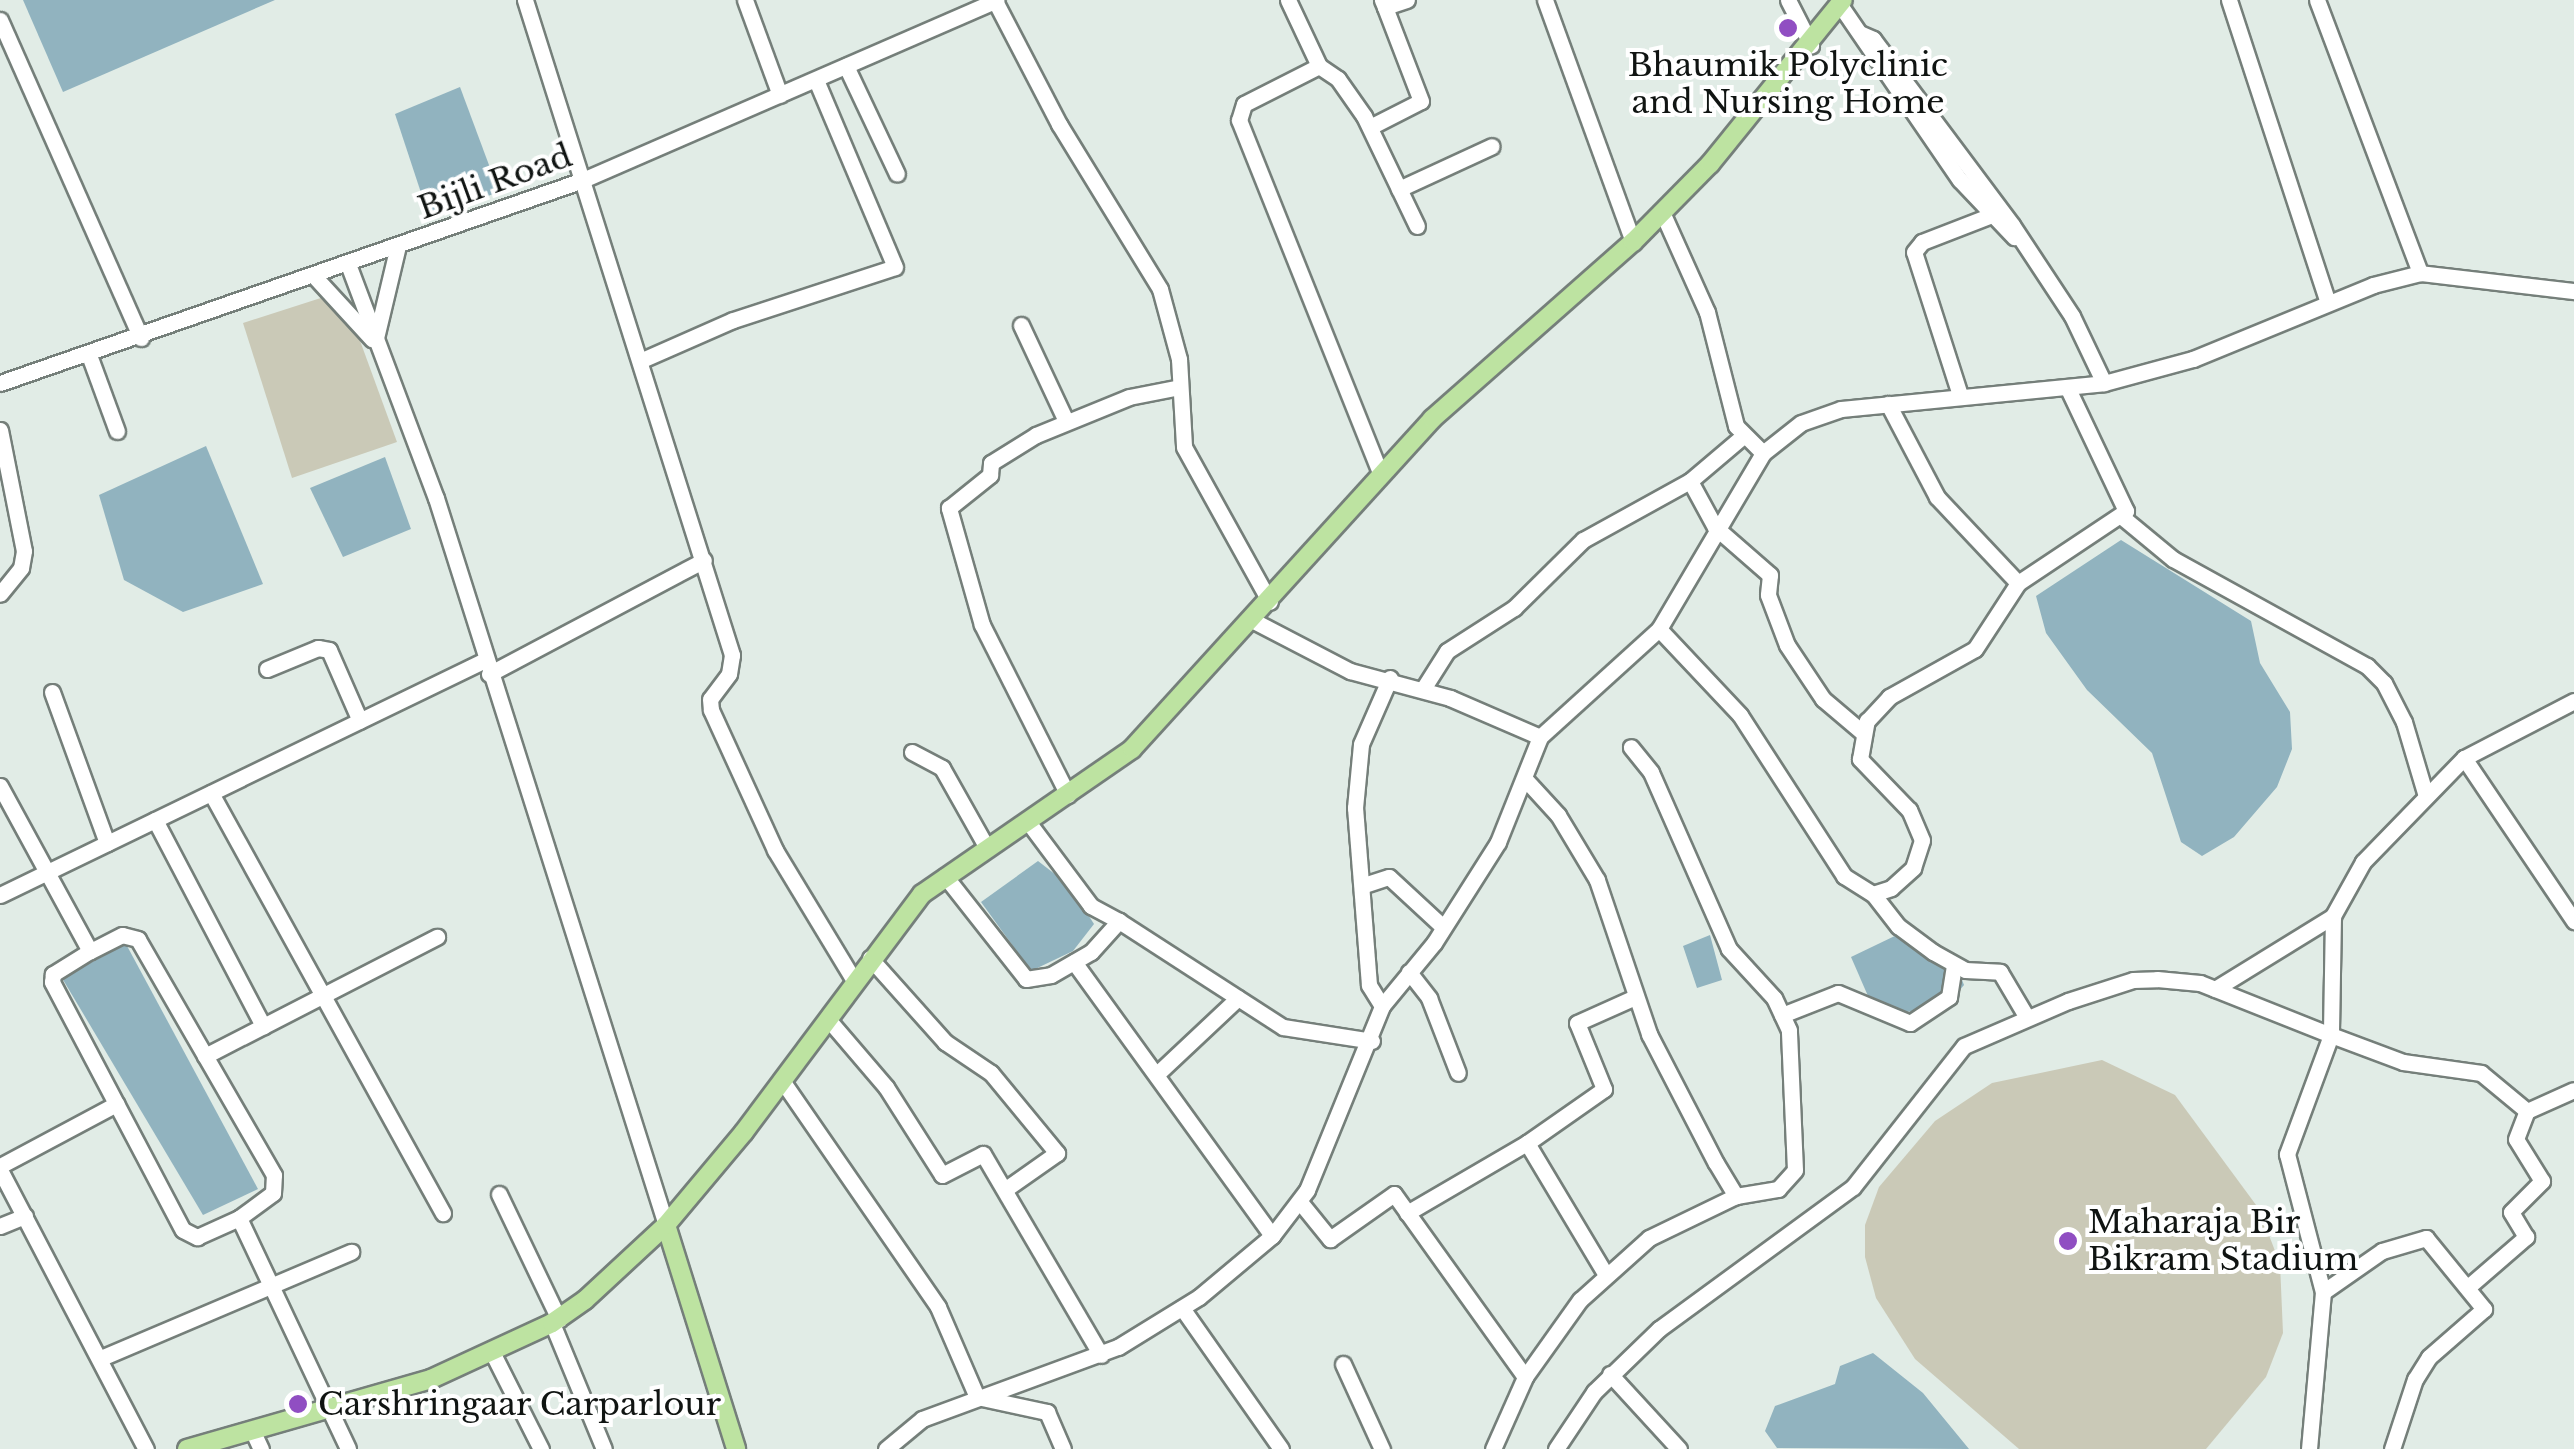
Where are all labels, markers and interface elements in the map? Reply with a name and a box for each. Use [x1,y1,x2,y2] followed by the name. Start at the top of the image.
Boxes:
[1775,15,1801,41] marker: Bhaumik Polyclinic and Nursing Home
[1628,47,1948,122] place label: Bhaumik Polyclinic and Nursing Home
[413,136,577,228] street label: Bijli Road
[2088,1204,2358,1279] place label: Maharaja Bir Bikram Stadium
[2057,1230,2079,1252] marker: Maharaja Bir Bikram Stadium
[318,1385,722,1423] place label: Carshringaar Carparlour
[287,1393,309,1415] marker: Carshringaar Carparlour

